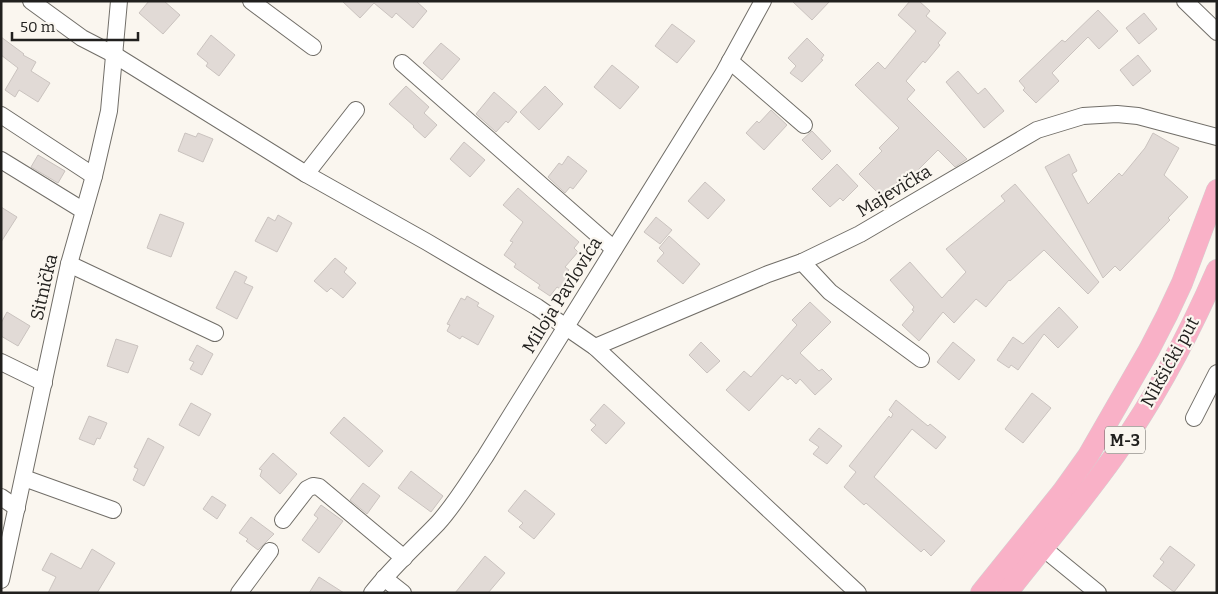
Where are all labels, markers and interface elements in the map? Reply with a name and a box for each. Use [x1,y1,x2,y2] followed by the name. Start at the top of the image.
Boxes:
[12,10,139,42] scale bar
[20,18,56,36] text: 50 m
[853,160,935,222] street label: Majevička
[517,233,607,357] street label: Miloja Pavlovića
[26,252,62,322] street label: Sitnička
[1136,313,1204,411] street label: Nikšićki put
[1105,426,1145,454] road number: M-3

